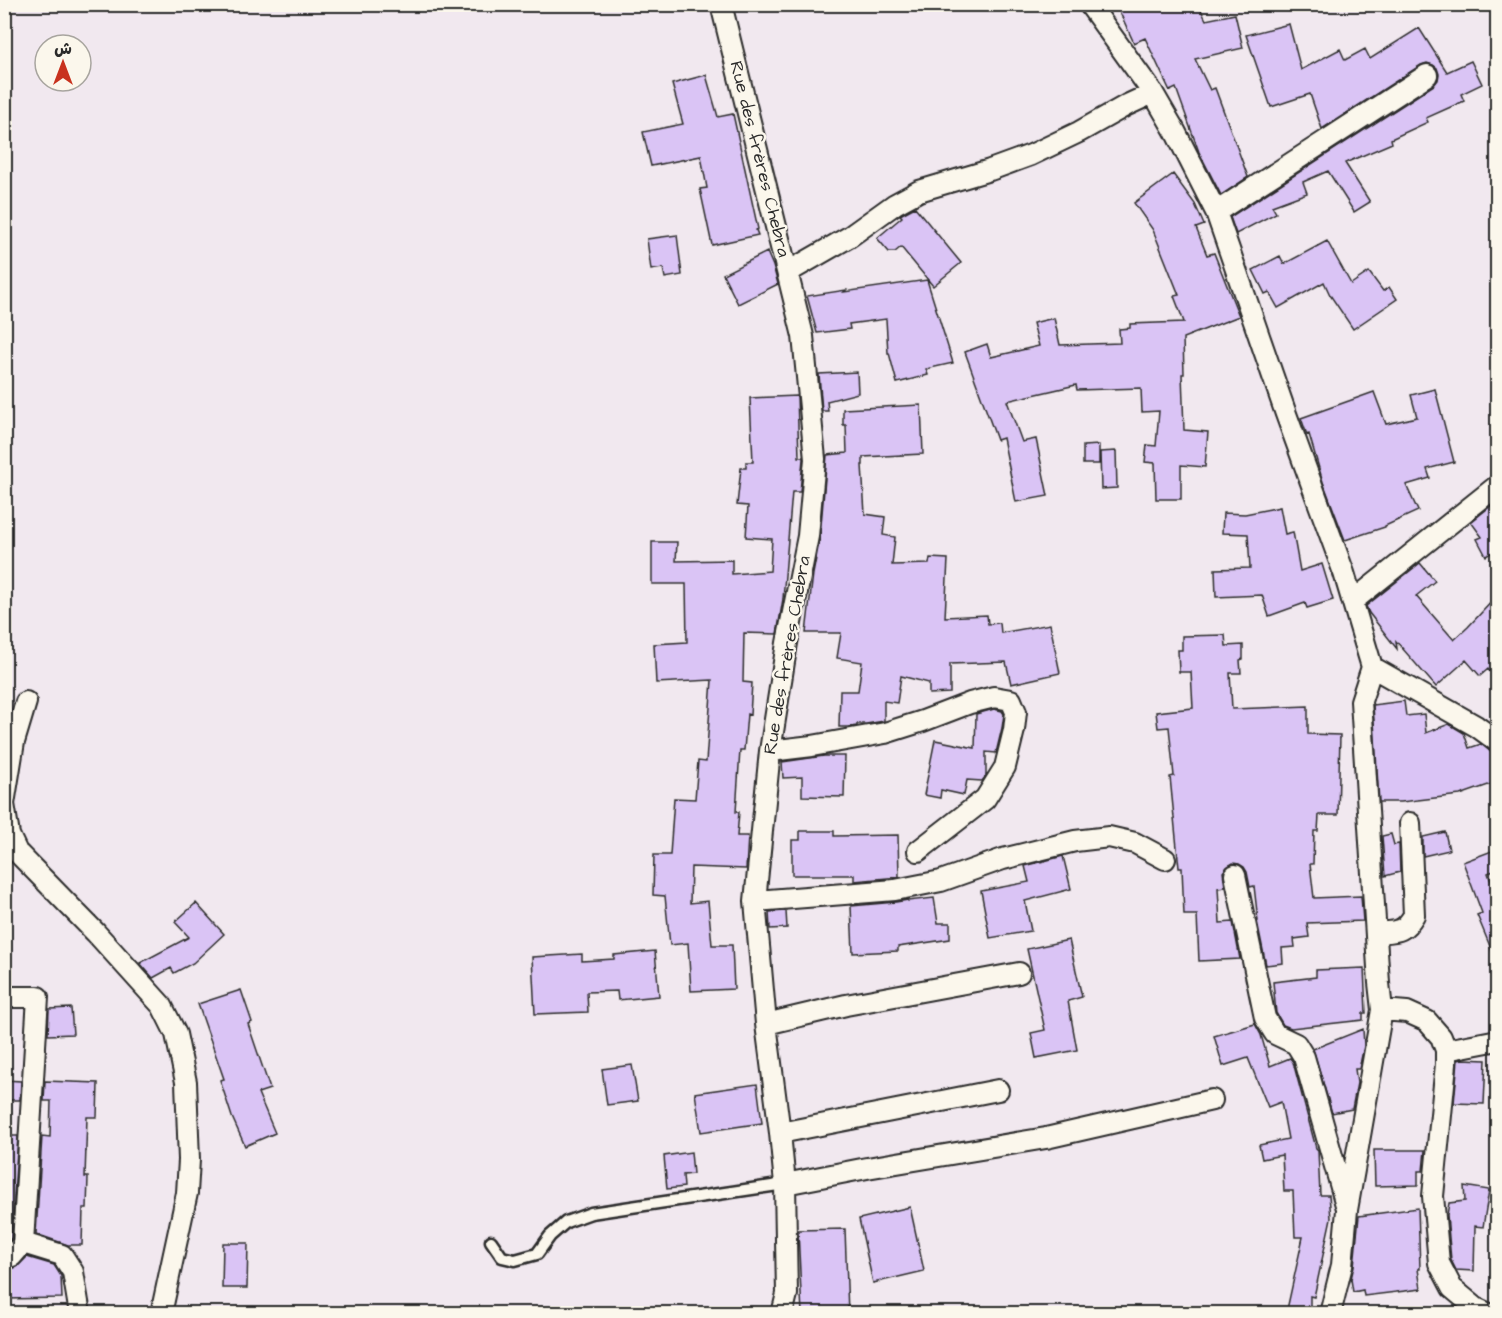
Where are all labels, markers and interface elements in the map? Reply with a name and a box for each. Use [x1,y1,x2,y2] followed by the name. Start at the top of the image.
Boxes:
[33,33,93,93] north arrow
[54,38,72,60] text: ش
[724,58,796,260] street label: Rue des frères Chebra
[757,554,817,756] street label: Rue des frères Chebra

